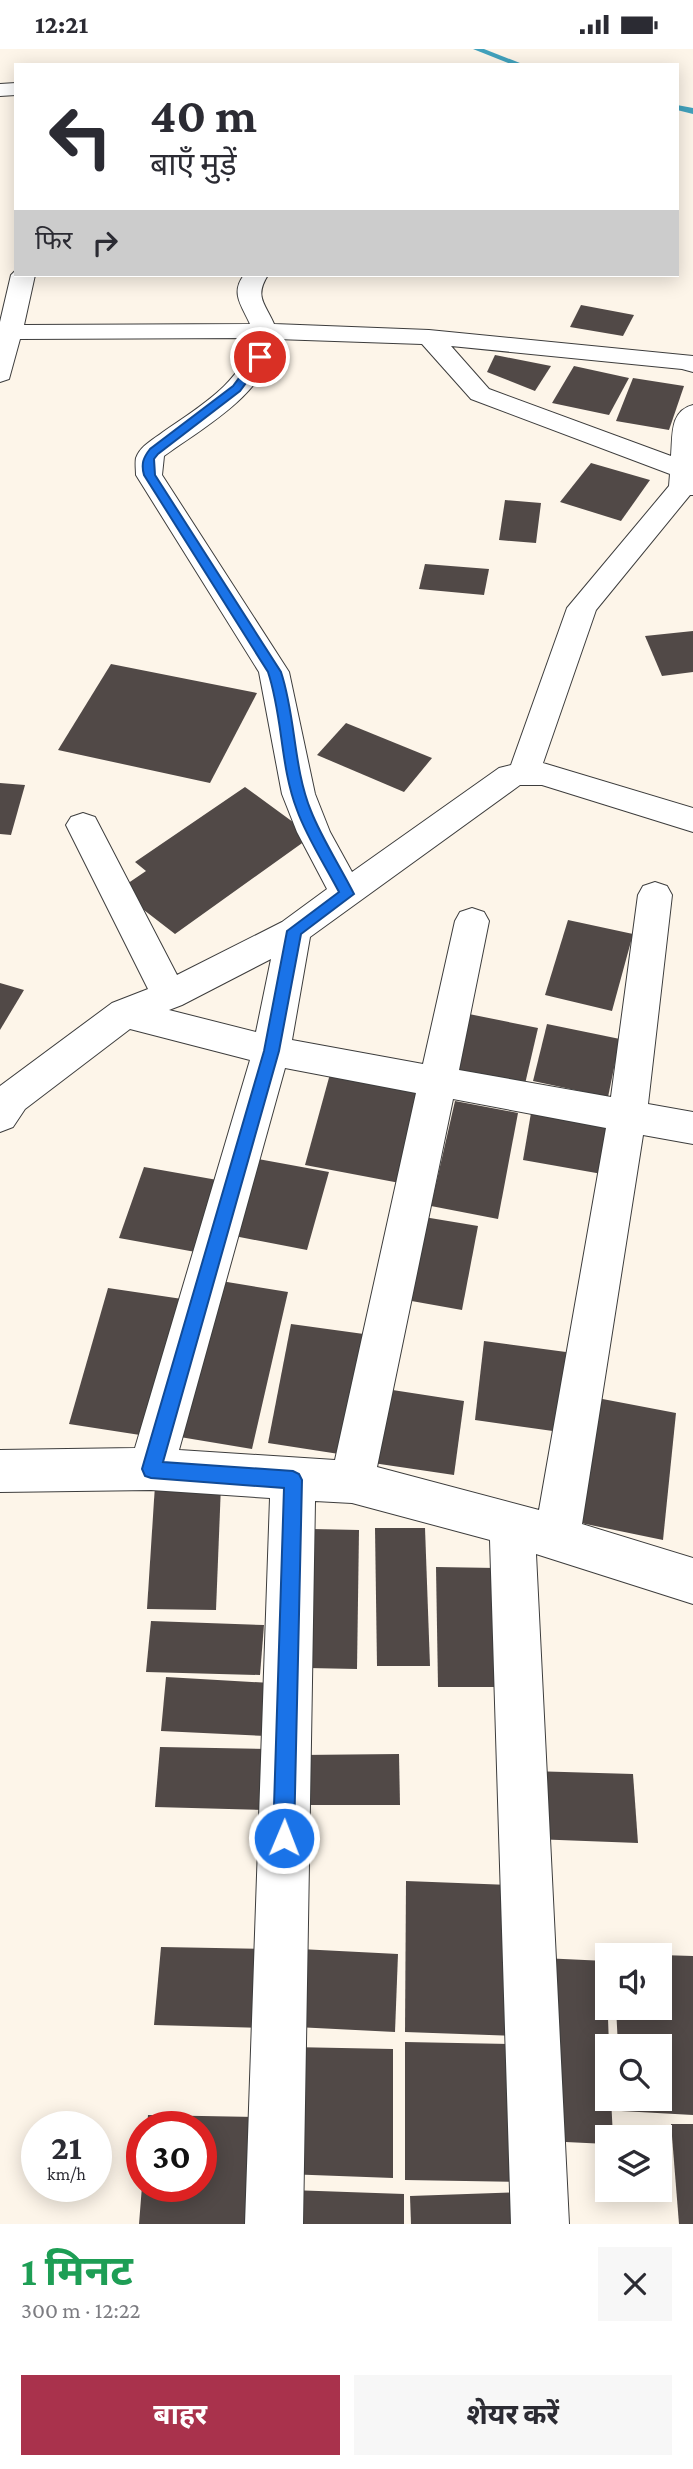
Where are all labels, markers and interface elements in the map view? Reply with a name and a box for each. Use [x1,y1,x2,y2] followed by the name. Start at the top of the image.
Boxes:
[35,10,88,39] text: 12:21
[150,88,257,143] text: 40 m
[35,91,126,182] icon: left
[150,146,237,182] text: बाएँ मुड़ें
[86,224,124,262] icon: right
[35,226,72,255] text: फिर
[230,327,290,387] pin
[241,338,279,376] icon: arrive
[247,1801,321,1875] position arrow
[595,1943,672,2202] map controls
[595,1943,672,2020] button: sound
[595,2034,672,2111] button: search
[126,2111,217,2202] speed limit sign: 30
[595,2125,672,2202] button: layers
[51,2128,82,2167] text: 21
[47,2164,86,2184] text: km/h
[21,2247,133,2294] text: 1 मिनट
[598,2247,672,2321] button: close
[21,2297,141,2323] text: 300 m · 12:22
[21,2375,340,2455] button: बाहर
[354,2375,672,2455] button: शेयर करें

